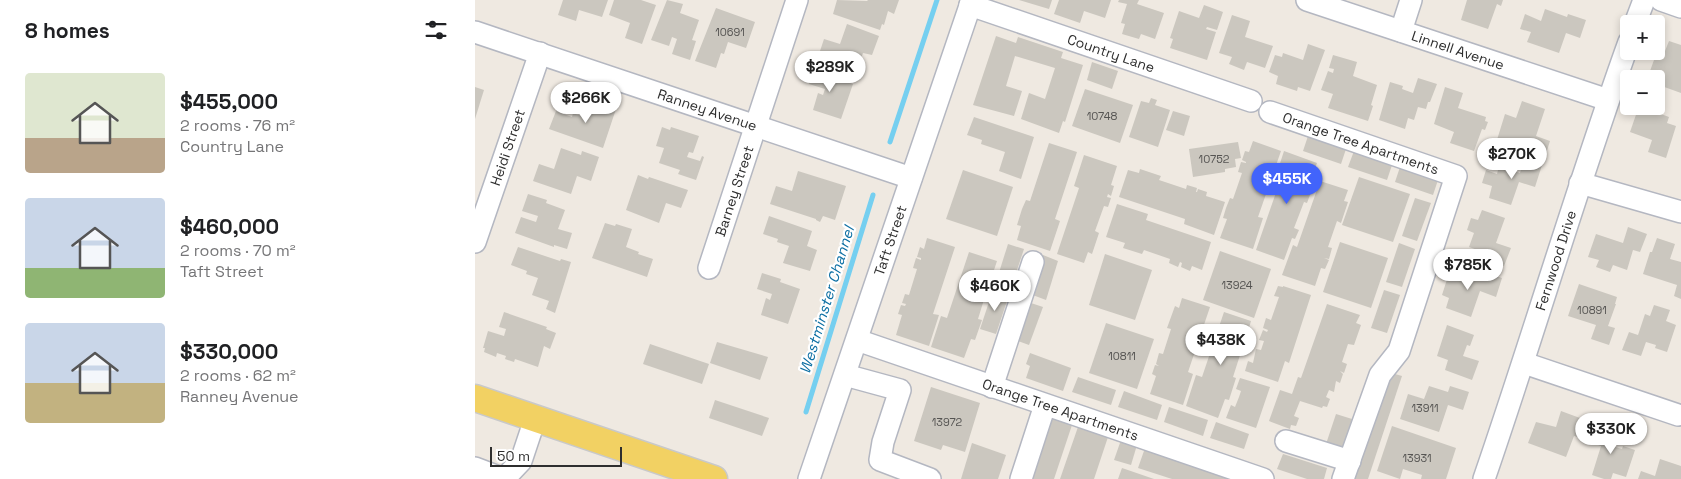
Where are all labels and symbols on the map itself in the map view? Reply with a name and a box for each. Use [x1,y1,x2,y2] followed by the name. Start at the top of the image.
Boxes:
[715,25,745,39] house number: 10691
[1409,26,1506,74] street label: Linnell Avenue
[1065,30,1157,76] street label: Country Lane
[795,51,865,93] pin: $289K
[551,82,621,124] pin: $266K
[655,85,759,135] street label: Ranney Avenue
[486,107,529,188] street label: Heidi Street
[1280,108,1441,178] street label: Orange Tree Apartments
[1087,109,1118,123] house number: 10748
[1477,138,1547,180] pin: $270K
[711,143,758,239] street label: Barney Street
[1199,152,1230,166] house number: 10752
[1252,162,1322,205] pin: $455K
[870,203,911,278] street label: Taft Street
[1531,208,1580,313] street label: Fernwood Drive
[795,222,859,376] water label: Westminster Channel
[1433,248,1503,291] pin: $785K
[960,270,1030,312] pin: $460K
[1221,278,1253,292] house number: 13924
[1577,303,1607,317] house number: 10891
[1186,324,1256,366] pin: $438K
[1108,349,1136,363] house number: 10811
[980,375,1141,445] street label: Orange Tree Apartments
[1411,401,1439,415] house number: 13911
[1576,412,1646,455] pin: $330K
[932,415,963,429] house number: 13972
[490,444,623,467] scale bar
[1402,451,1432,465] house number: 13931

